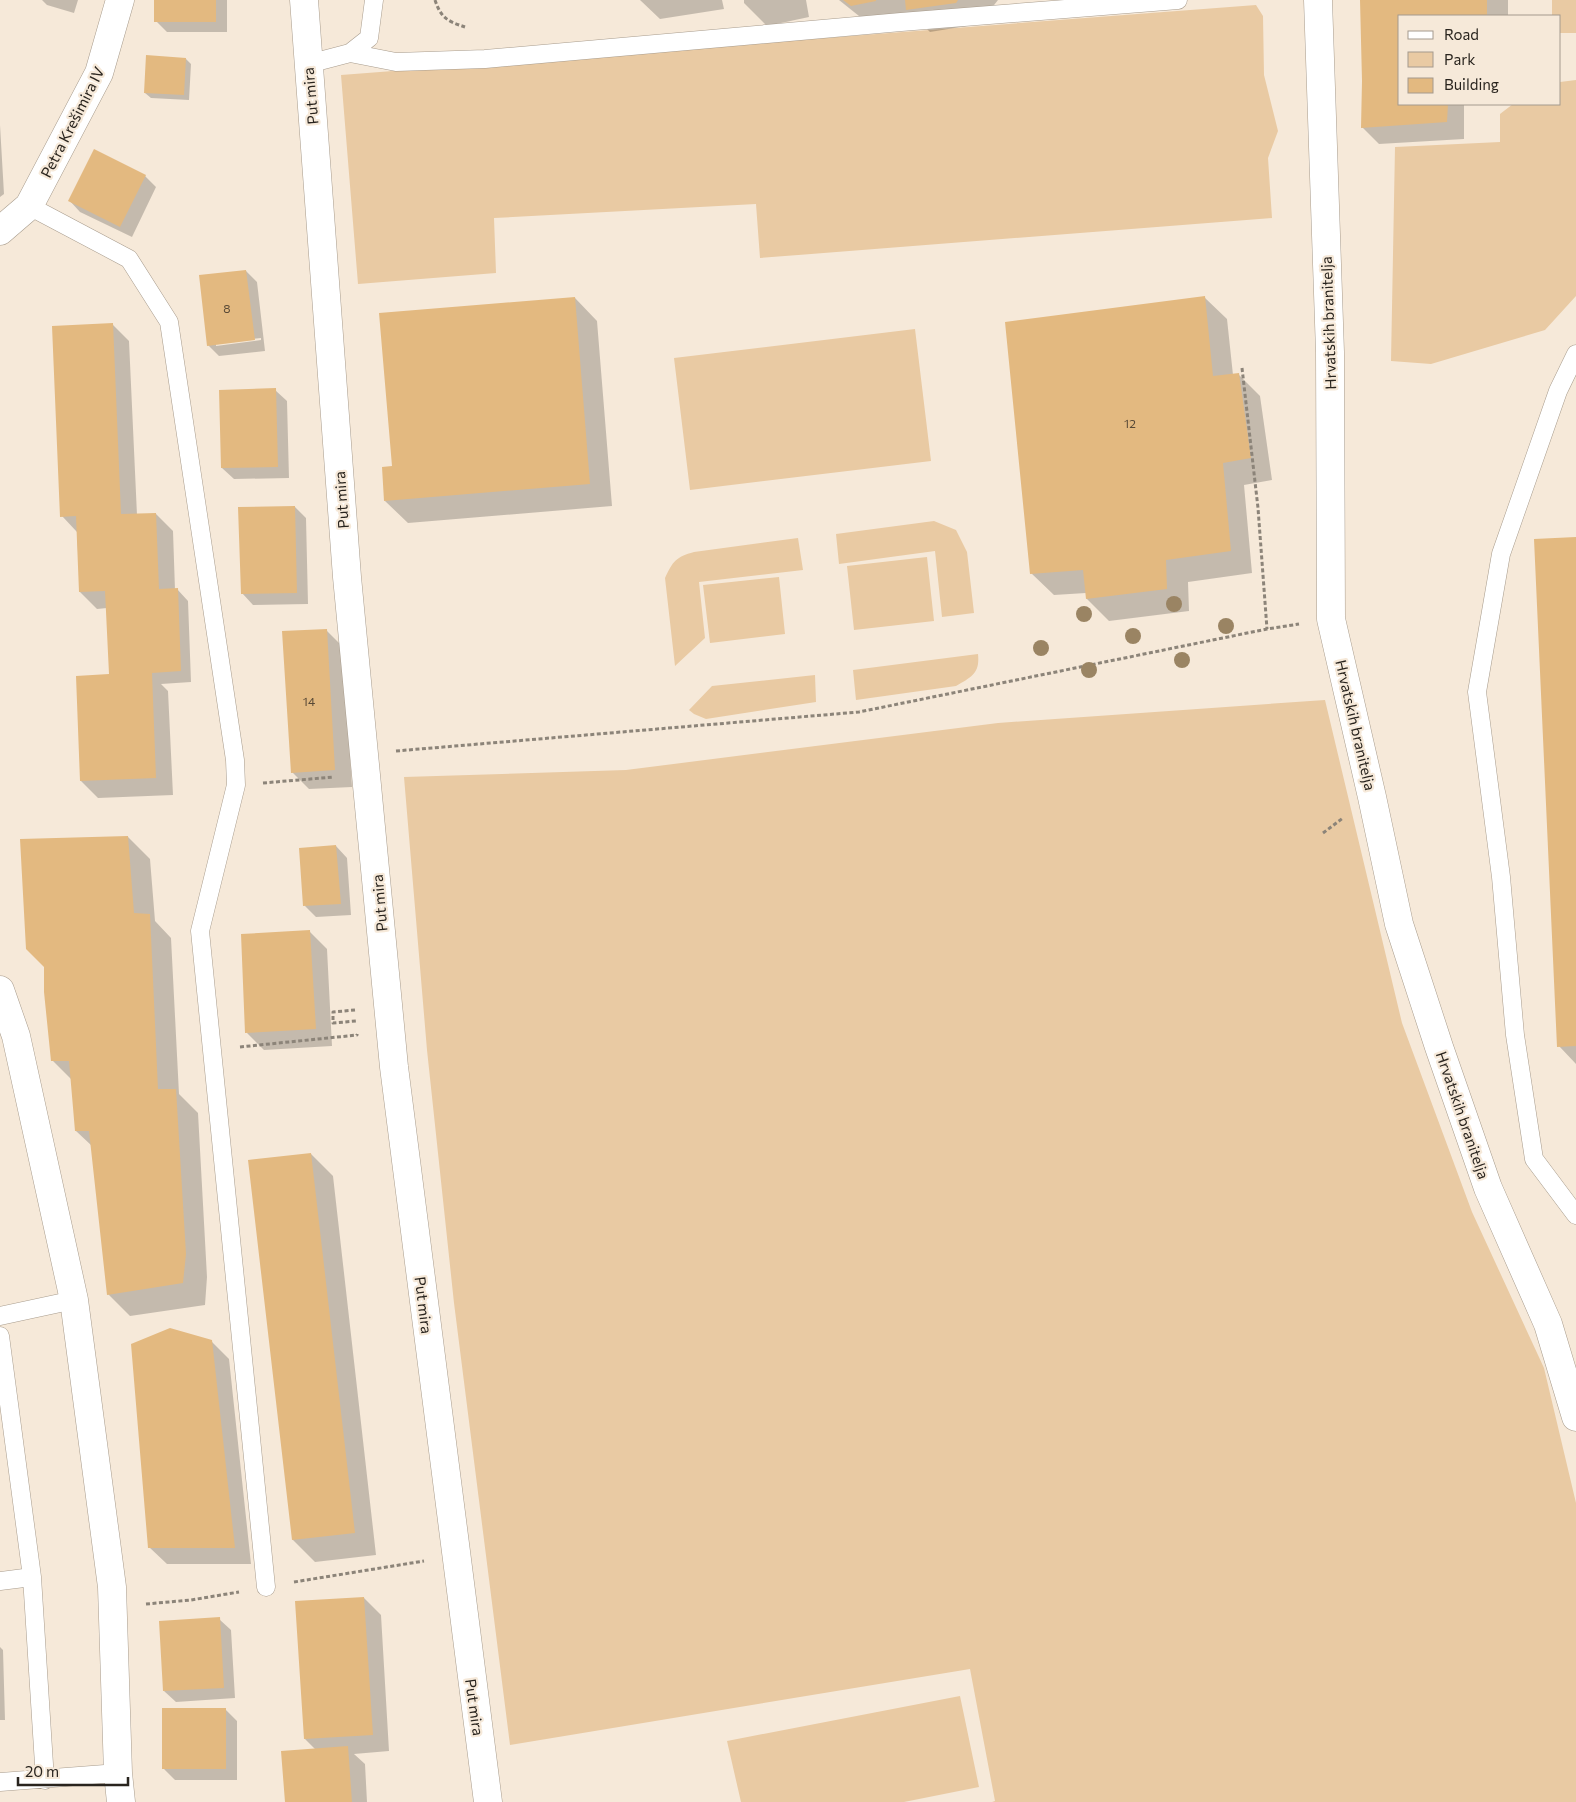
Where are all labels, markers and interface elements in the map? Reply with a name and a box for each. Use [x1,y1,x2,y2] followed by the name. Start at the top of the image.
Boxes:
[1398,15,1561,105] legend
[1444,25,1479,43] text: Road
[1444,50,1475,68] text: Park
[36,64,108,180] street label: Petra Krešimira IV
[299,67,321,125] street label: Put mira
[1444,75,1499,93] text: Building
[1317,256,1339,390] street label: Hrvatskih branitelja
[223,301,231,315] house number: 8
[1124,416,1136,430] house number: 12
[330,471,352,529] street label: Put mira
[1332,658,1380,792] street label: Hrvatskih branitelja
[303,694,315,708] house number: 14
[368,874,390,932] street label: Put mira
[1433,1049,1493,1181] street label: Hrvatskih branitelja
[412,1275,436,1335] street label: Put mira
[462,1677,488,1737] street label: Put mira
[18,1754,128,1786] scale bar
[25,1762,59,1780] text: 20 m

